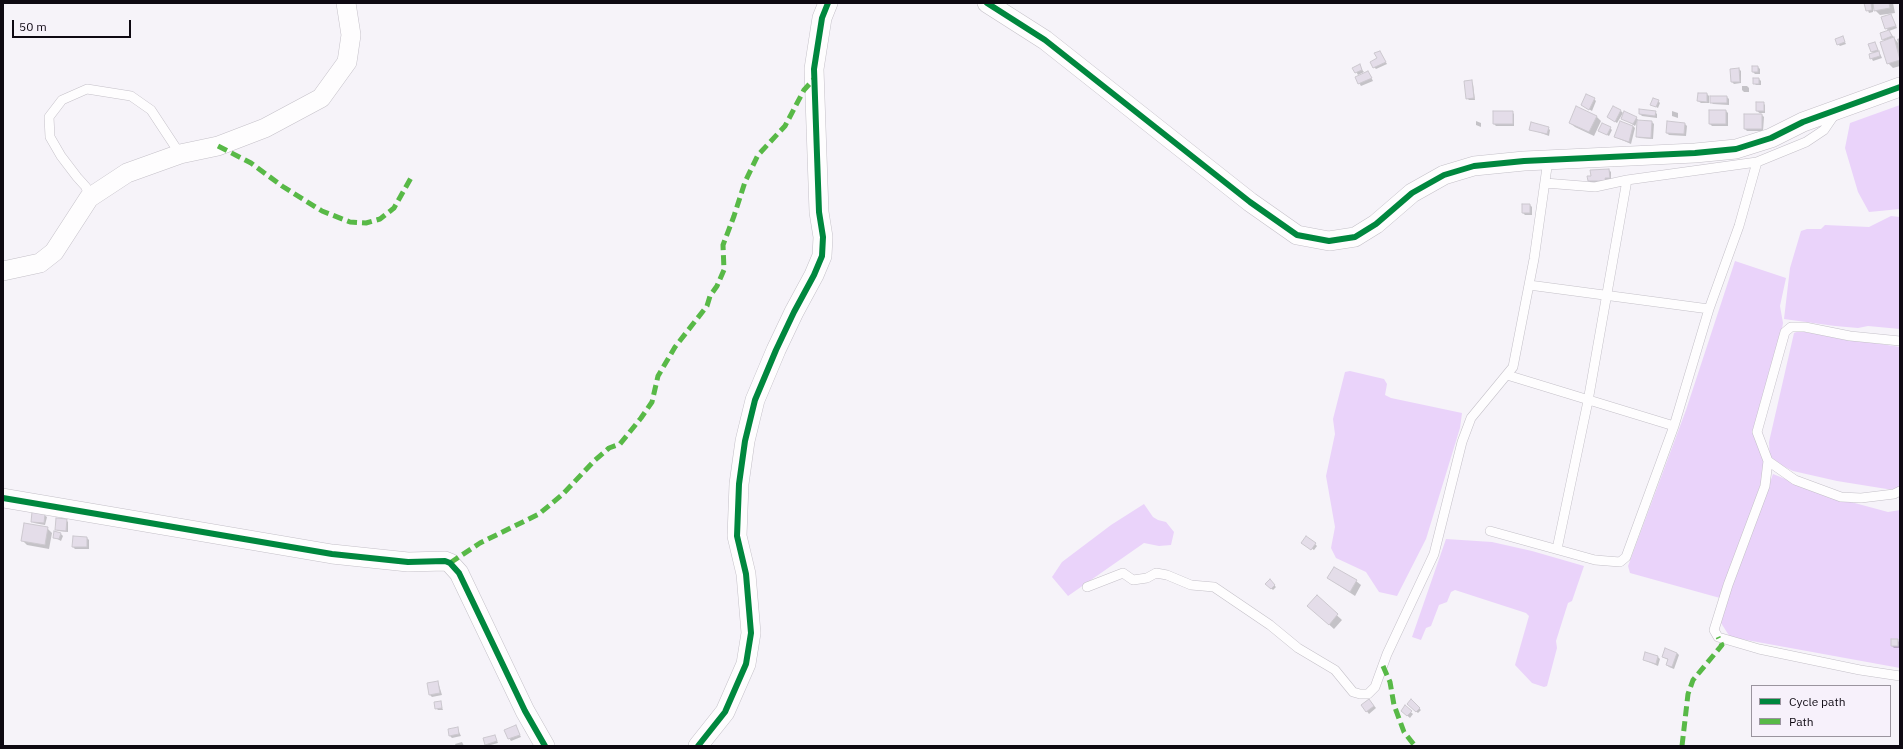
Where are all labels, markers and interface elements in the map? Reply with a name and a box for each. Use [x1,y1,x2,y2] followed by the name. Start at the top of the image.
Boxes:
[14,12,133,38] scale bar
[19,19,47,34] text: 50 m
[1751,685,1891,737] legend
[1789,694,1846,709] text: Cycle path
[1789,714,1814,729] text: Path

